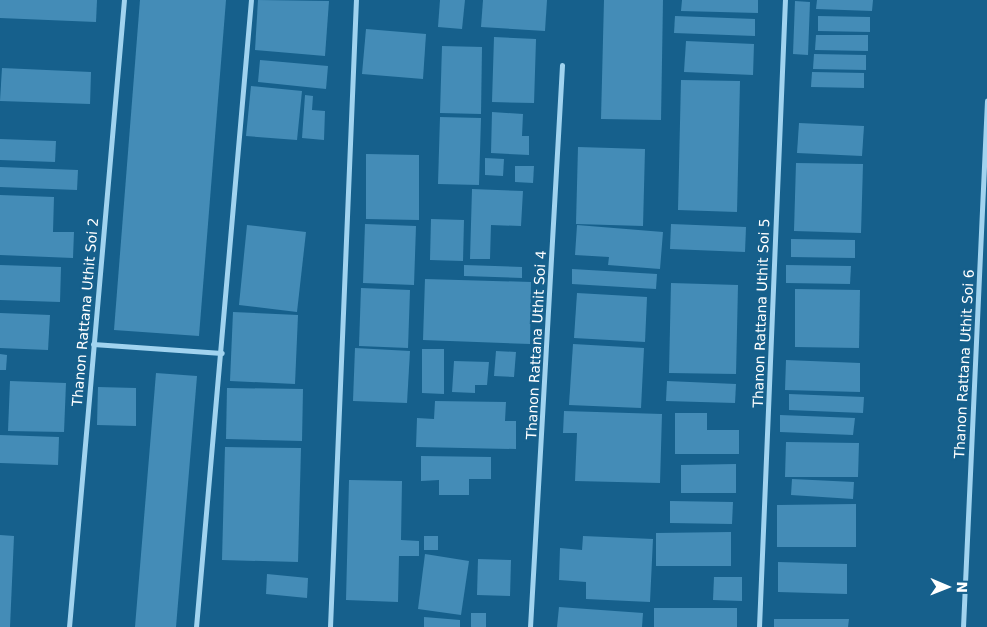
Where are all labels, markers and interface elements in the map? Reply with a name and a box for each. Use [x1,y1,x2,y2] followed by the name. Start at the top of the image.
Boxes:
[68,217,102,407] street label: Thanon Rattana Uthit Soi 2
[749,218,773,408] street label: Thanon Rattana Uthit Soi 5
[523,250,549,440] street label: Thanon Rattana Uthit Soi 4
[951,269,977,459] street label: Thanon Rattana Uthit Soi 6
[922,562,972,612] north arrow
[954,581,970,593] text: N

